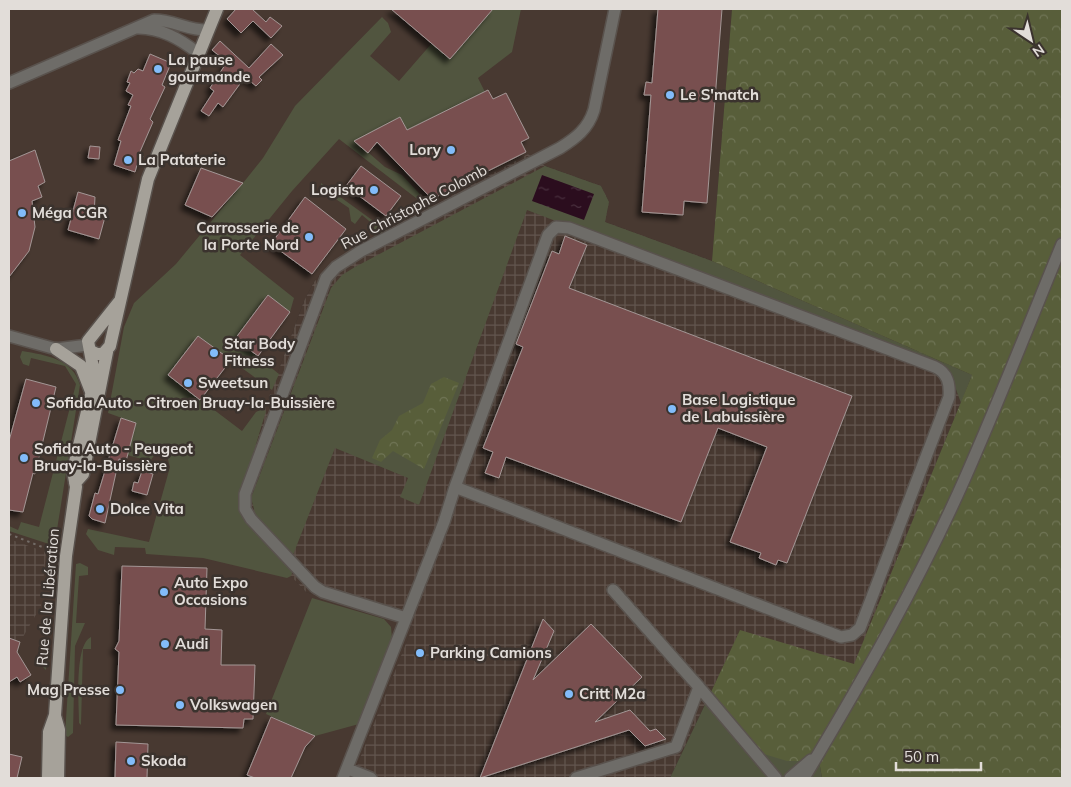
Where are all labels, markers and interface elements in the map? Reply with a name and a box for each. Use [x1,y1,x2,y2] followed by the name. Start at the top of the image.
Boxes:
[1006,15,1056,65] north arrow
[1029,40,1048,61] text: N
[168,50,250,86] place label: La pause gourmande
[152,63,164,75] marker: La pause gourmande
[680,85,759,104] place label: Le S'match
[664,89,676,101] marker: Le S'match
[409,140,442,159] place label: Lory
[445,144,457,156] marker: Lory
[138,150,226,169] place label: La Pataterie
[122,154,134,166] marker: La Pataterie
[337,160,490,253] street label: Rue Christophe Colomb
[311,180,364,199] place label: Logista
[368,184,380,196] marker: Logista
[32,203,108,222] place label: Méga CGR
[16,207,28,219] marker: Méga CGR
[196,218,299,254] place label: Carrosserie de la Porte Nord
[303,231,315,243] marker: Carrosserie de la Porte Nord
[224,334,296,370] place label: Star Body Fitness
[208,347,220,359] marker: Star Body Fitness
[198,373,268,392] place label: Sweetsun
[182,377,194,389] marker: Sweetsun
[682,390,795,426] place label: Base Logistique de Labuissière
[46,393,335,412] place label: Sofida Auto - Citroen Bruay-la-Buissière
[30,397,42,409] marker: Sofida Auto - Citroen Bruay-la-Buissière
[666,403,678,415] marker: Base Logistique de Labuissière
[34,439,193,475] place label: Sofida Auto - Peugeot Bruay-la-Buissière
[18,452,30,464] marker: Sofida Auto - Peugeot Bruay-la-Buissière
[110,499,184,518] place label: Dolce Vita
[94,503,106,515] marker: Dolce Vita
[32,527,63,667] street label: Rue de la Libération
[174,573,248,609] place label: Auto Expo Occasions
[158,586,170,598] marker: Auto Expo Occasions
[175,634,208,653] place label: Audi
[159,638,171,650] marker: Audi
[430,643,552,662] place label: Parking Camions
[414,647,426,659] marker: Parking Camions
[27,680,110,699] place label: Mag Presse
[114,684,126,696] marker: Mag Presse
[579,684,646,703] place label: Critt M2a
[563,688,575,700] marker: Critt M2a
[189,695,277,714] place label: Volkswagen
[174,699,186,711] marker: Volkswagen
[896,740,981,772] scale bar
[904,747,939,766] text: 50 m
[141,751,186,770] place label: Skoda
[125,755,137,767] marker: Skoda

